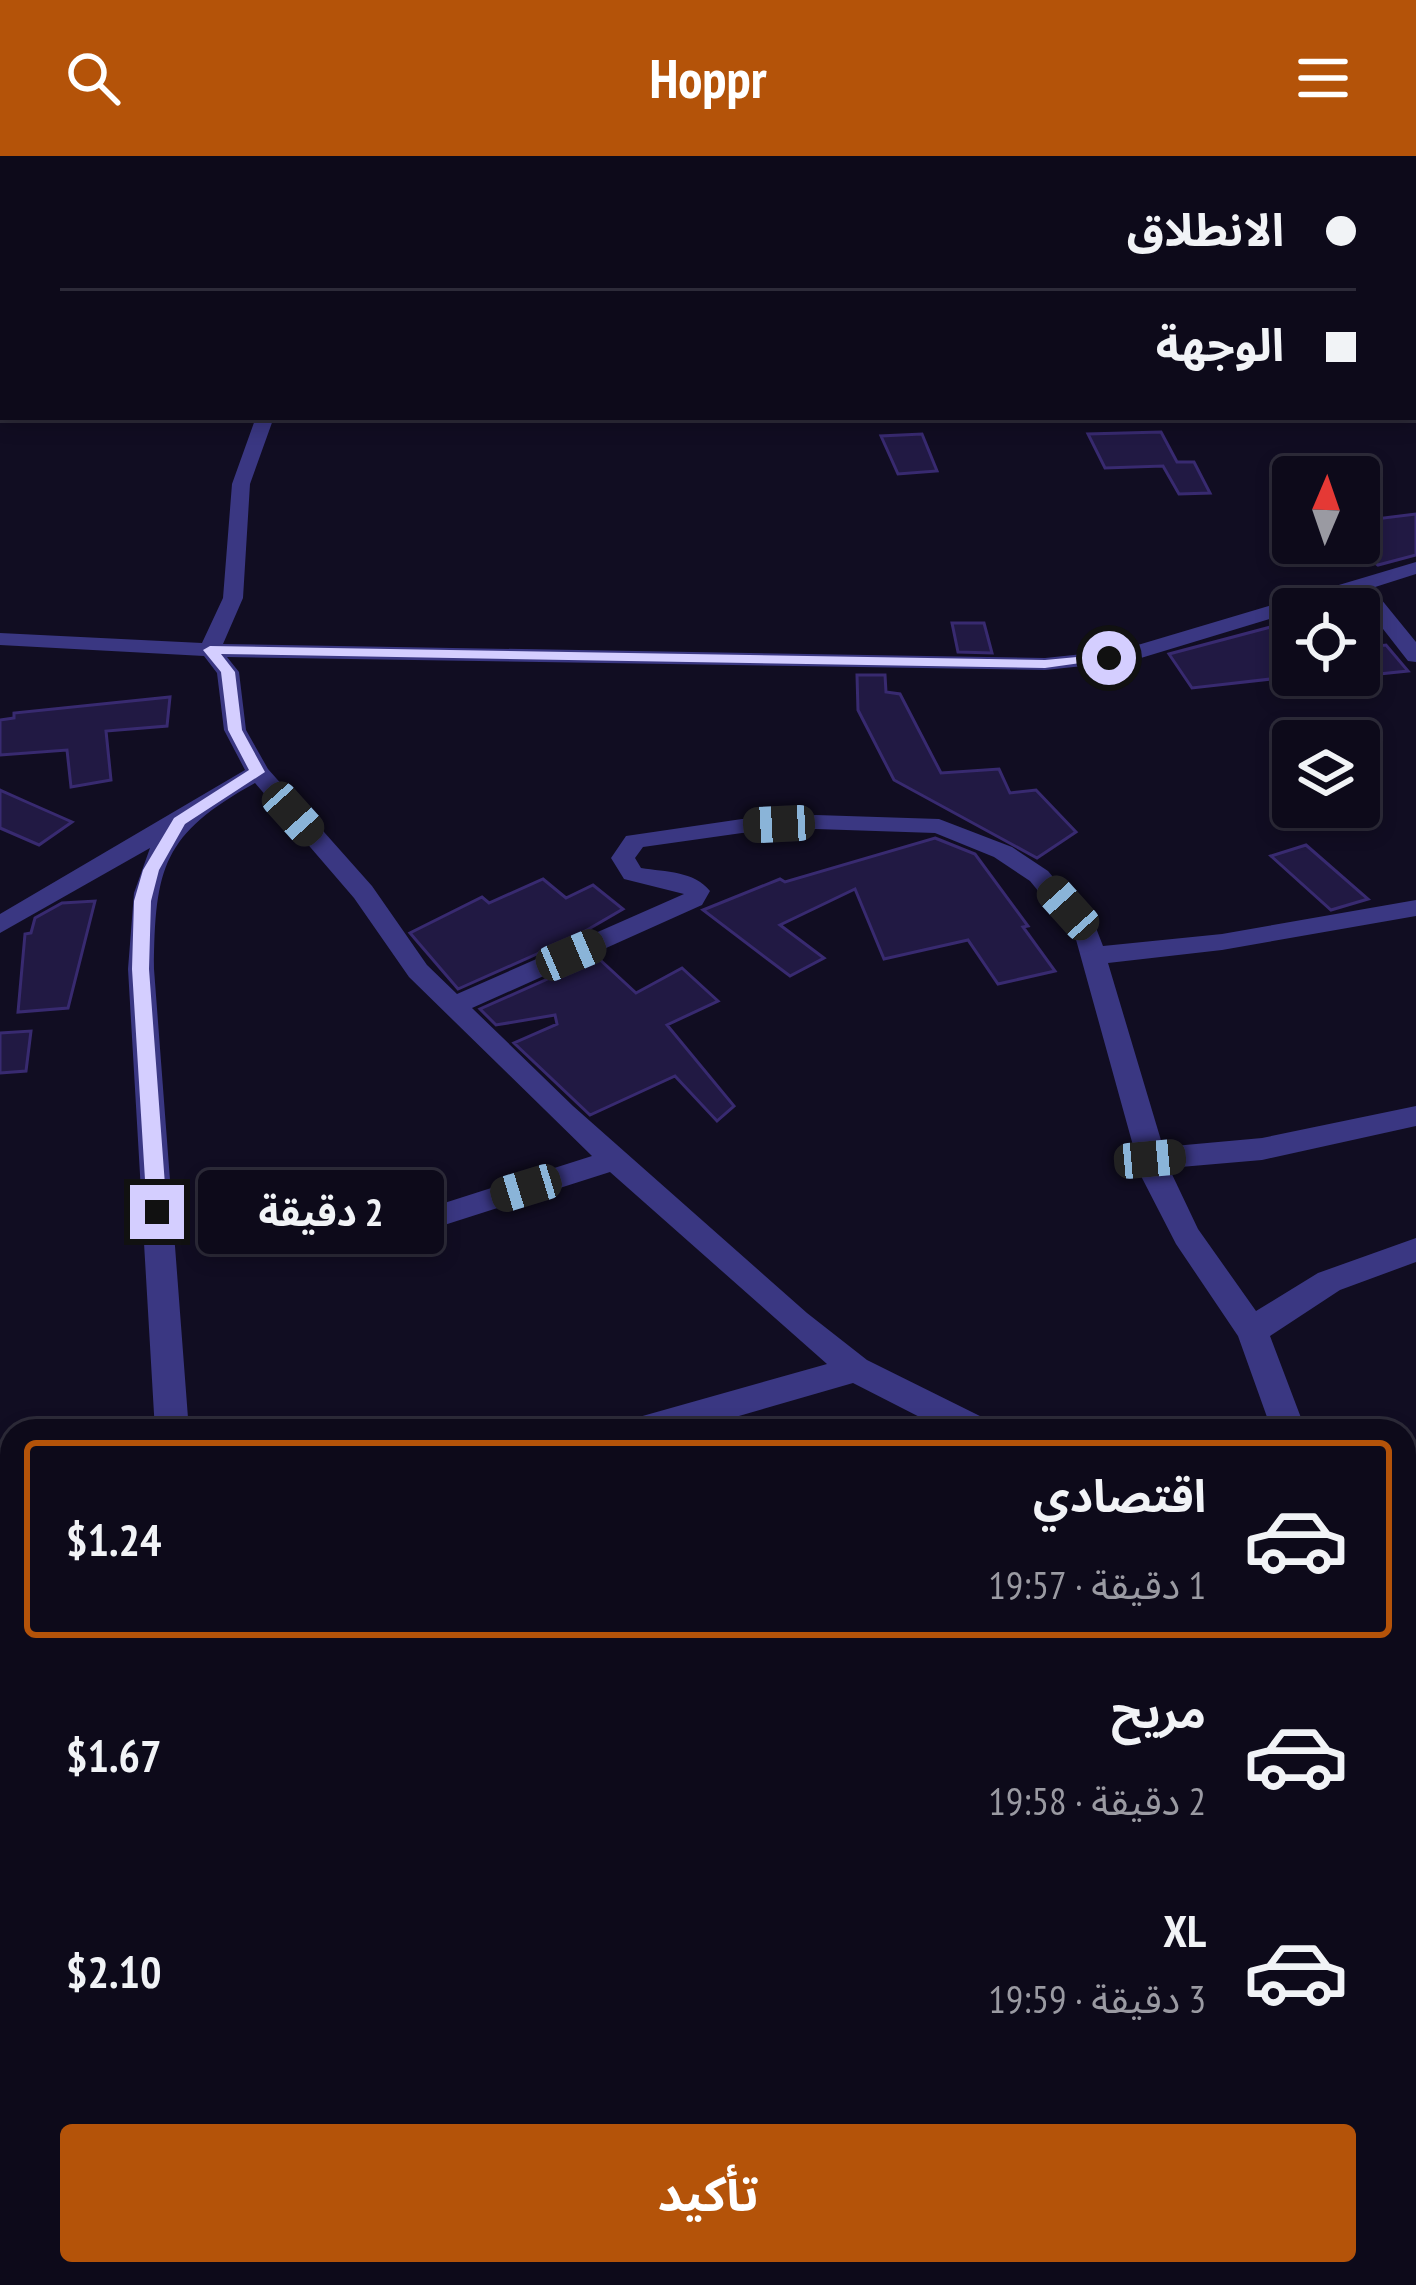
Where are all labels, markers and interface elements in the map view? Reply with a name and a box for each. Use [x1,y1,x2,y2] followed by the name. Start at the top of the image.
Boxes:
[650,43,766,113] text: Hoppr
[60,45,126,111] icon: search
[1290,45,1356,111] icon: menu
[1127,200,1284,258] text: الانطلاق
[1156,315,1284,373] text: الوجهة
[1272,456,1380,564] north arrow
[1272,456,1380,828] map controls
[1272,588,1380,696] button: locate
[1082,631,1136,685] route start
[1272,720,1380,828] button: layers
[256,775,330,853] car
[742,804,816,844] car
[1031,869,1105,947] car
[531,924,611,986] car
[1113,1138,1187,1180] car
[486,1160,566,1216] car
[199,1170,445,1254] callout: 2 دقيقة
[130,1185,184,1239] route end
[259,1186,383,1237] text: 2 دقيقة
[1033,1466,1206,1524] text: اقتصادي
[1242,1485,1350,1593] icon: car
[66,1510,162,1568] text: $1.24
[988,1559,1206,1610] text: 1 دقيقة · 19:57
[1111,1682,1206,1740] text: مريح
[1242,1701,1350,1809] icon: car
[66,1726,162,1784] text: $1.67
[988,1775,1206,1826] text: 2 دقيقة · 19:58
[1163,1901,1206,1959] text: XL
[1242,1917,1350,2025] icon: car
[66,1942,162,2000] text: $2.10
[988,1973,1206,2024] text: 3 دقيقة · 19:59
[60,2124,1356,2262] button: تأكيد

